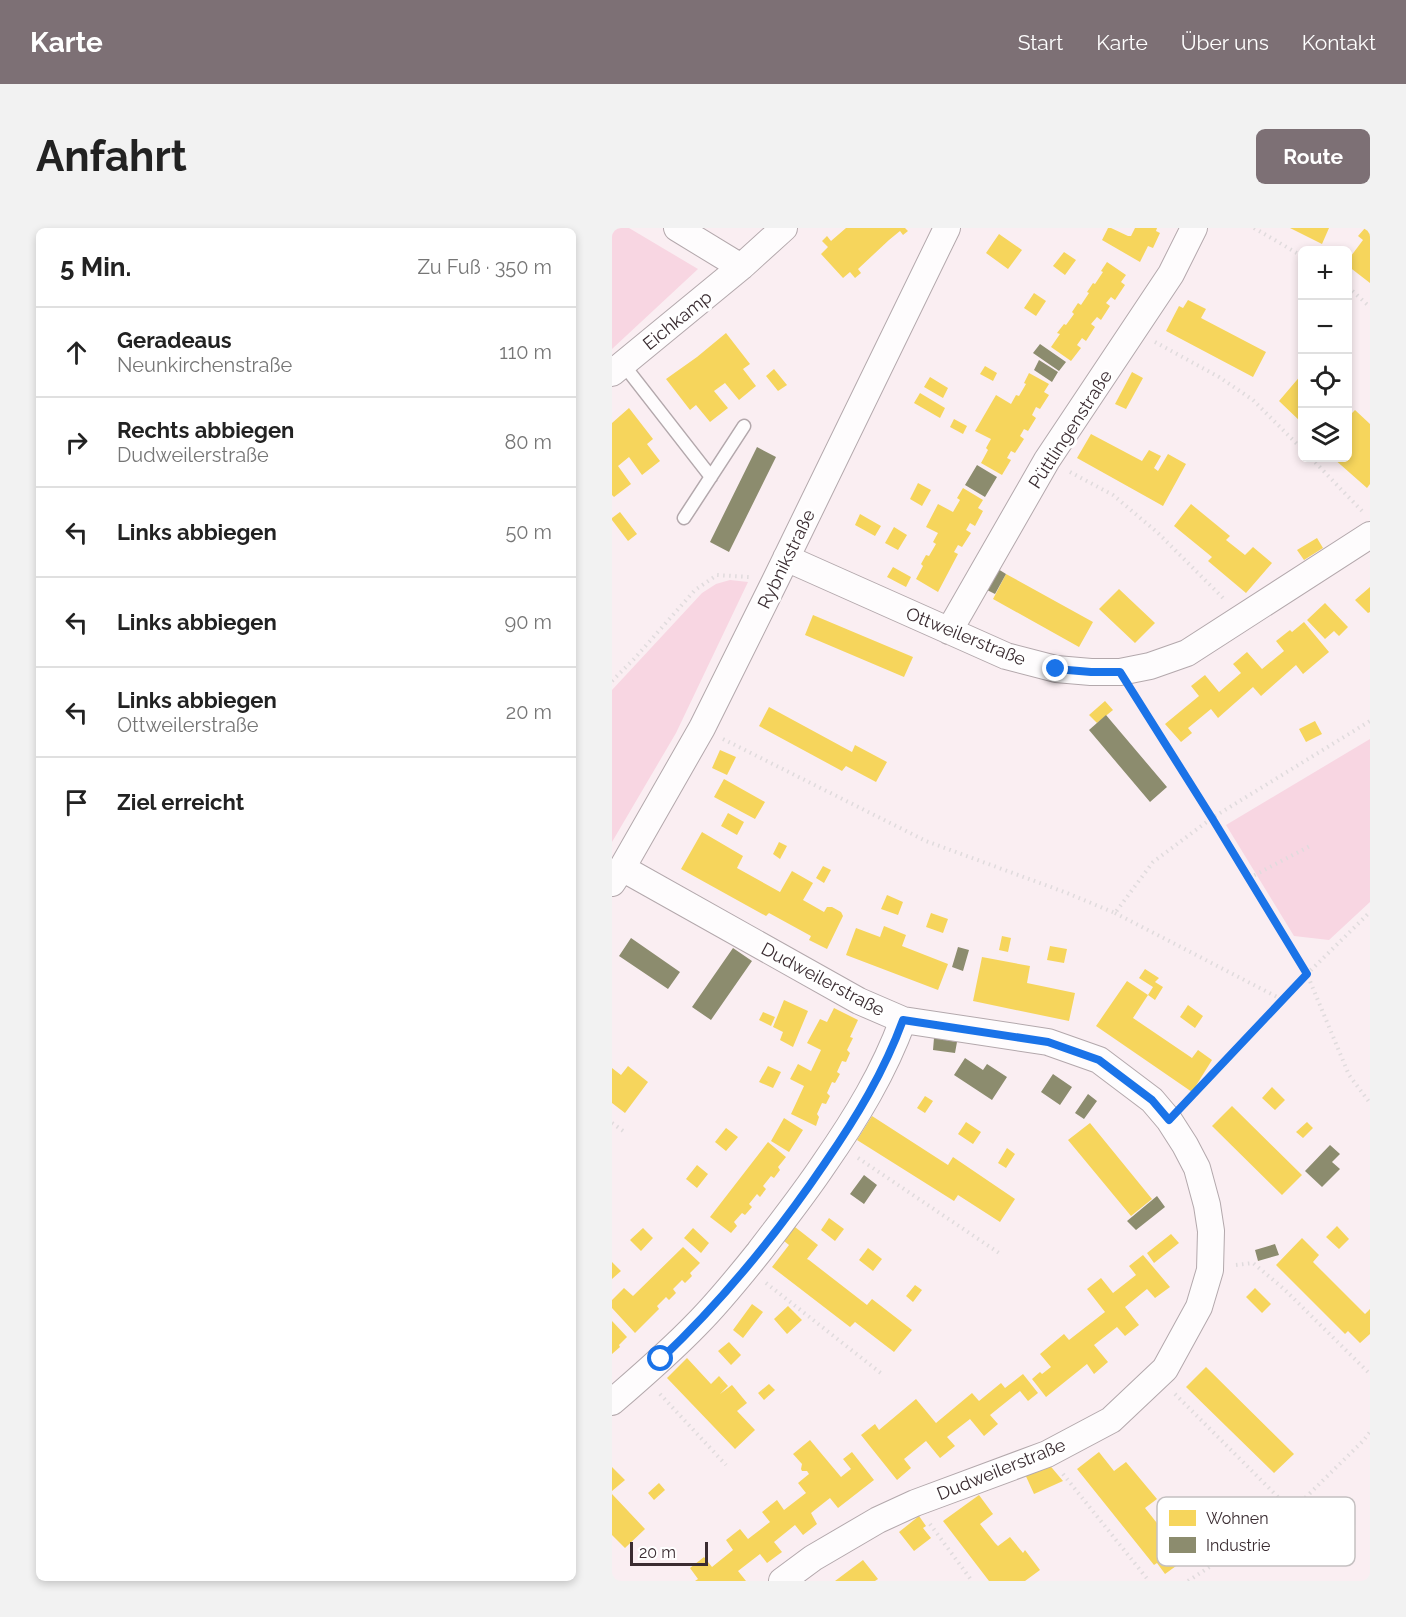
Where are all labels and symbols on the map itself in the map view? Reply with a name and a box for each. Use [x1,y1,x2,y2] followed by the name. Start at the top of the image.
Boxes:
[638,286,716,354] street label: Eichkamp
[1024,366,1116,492] street label: Püttlingenstraße
[753,506,819,612] street label: Rybnikstraße
[903,602,1029,670] street label: Ottweilerstraße
[1042,655,1068,681] route end
[758,938,889,1021] street label: Dudweilerstraße
[647,1345,673,1371] route start
[934,1434,1069,1504] street label: Dudweilerstraße
[1157,1497,1355,1566] legend
[1206,1509,1269,1528] text: Wohnen
[1206,1536,1270,1555] text: Industrie
[630,1539,708,1566] scale bar

